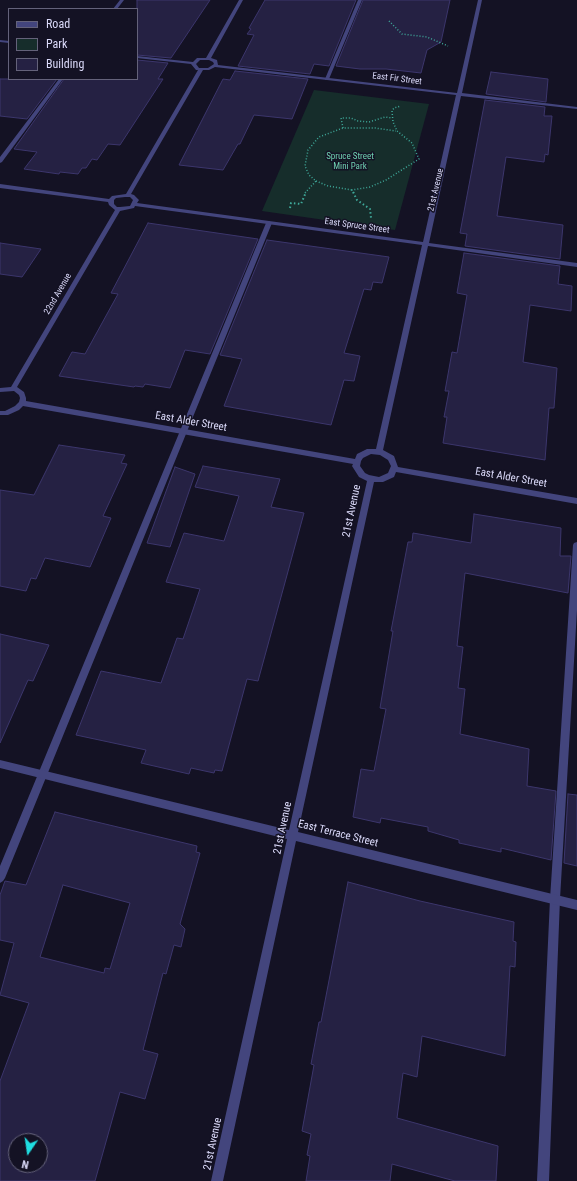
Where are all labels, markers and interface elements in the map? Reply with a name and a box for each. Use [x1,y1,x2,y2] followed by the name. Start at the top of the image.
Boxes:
[8,8,138,80] legend
[46,17,70,31] text: Road
[46,37,67,51] text: Park
[46,57,84,71] text: Building
[372,71,422,87] street label: East Fir Street
[326,152,374,173] park label: Spruce Street Mini Park
[426,168,446,212] street label: 21st Avenue
[324,216,390,236] street label: East Spruce Street
[42,272,74,316] street label: 22nd Avenue
[154,409,228,435] street label: East Alder Street
[474,465,548,491] street label: East Alder Street
[340,484,364,538] street label: 21st Avenue
[271,801,295,855] street label: 21st Avenue
[297,818,379,850] street label: East Terrace Street
[201,1117,225,1171] street label: 21st Avenue
[8,1133,48,1173] north arrow
[21,1157,30,1171] text: N

